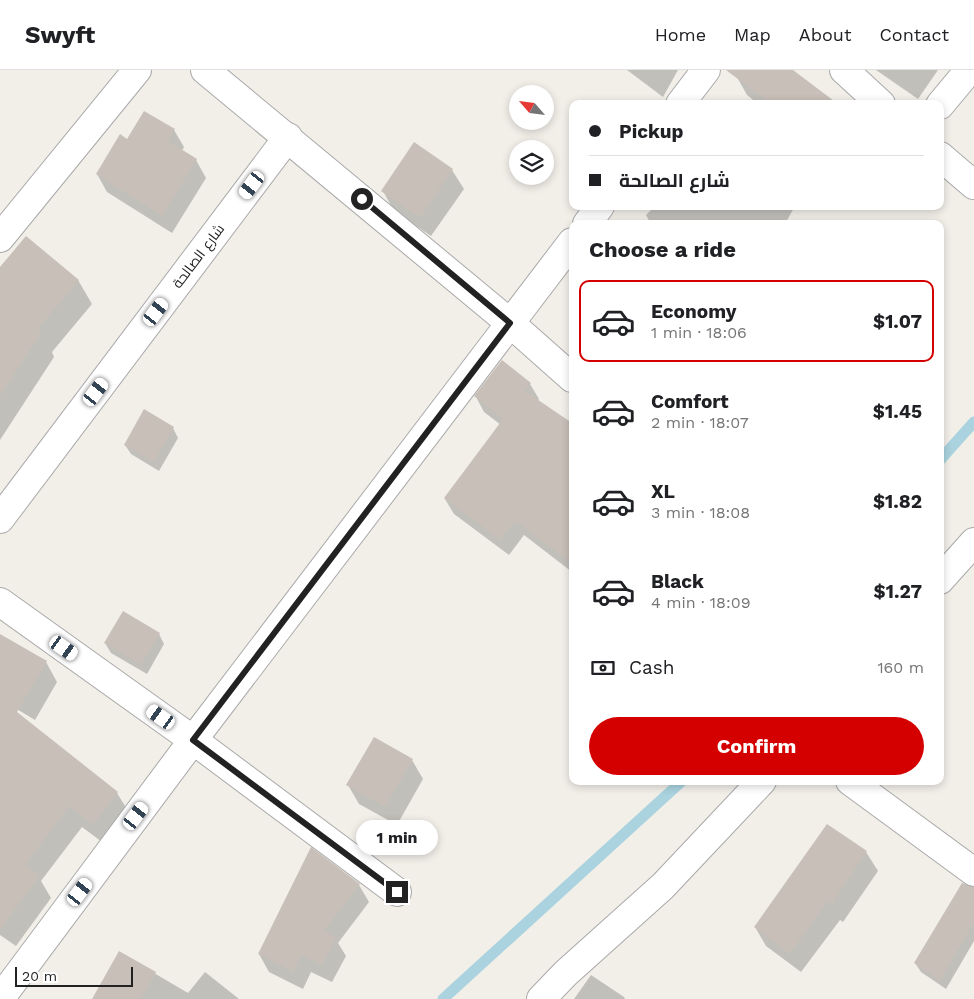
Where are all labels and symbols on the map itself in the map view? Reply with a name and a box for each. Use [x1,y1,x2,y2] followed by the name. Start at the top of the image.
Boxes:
[509,85,554,130] north arrow
[236,169,267,201] car
[351,188,373,210] route start
[169,221,228,292] street label: شارع الصالحة
[140,296,171,328] car
[80,376,111,408] car
[47,633,80,663] car
[144,702,177,732] car
[120,800,151,832] car
[356,820,438,854] callout: 1 min
[64,876,95,908] car
[386,881,408,903] route end
[15,964,132,987] scale bar

